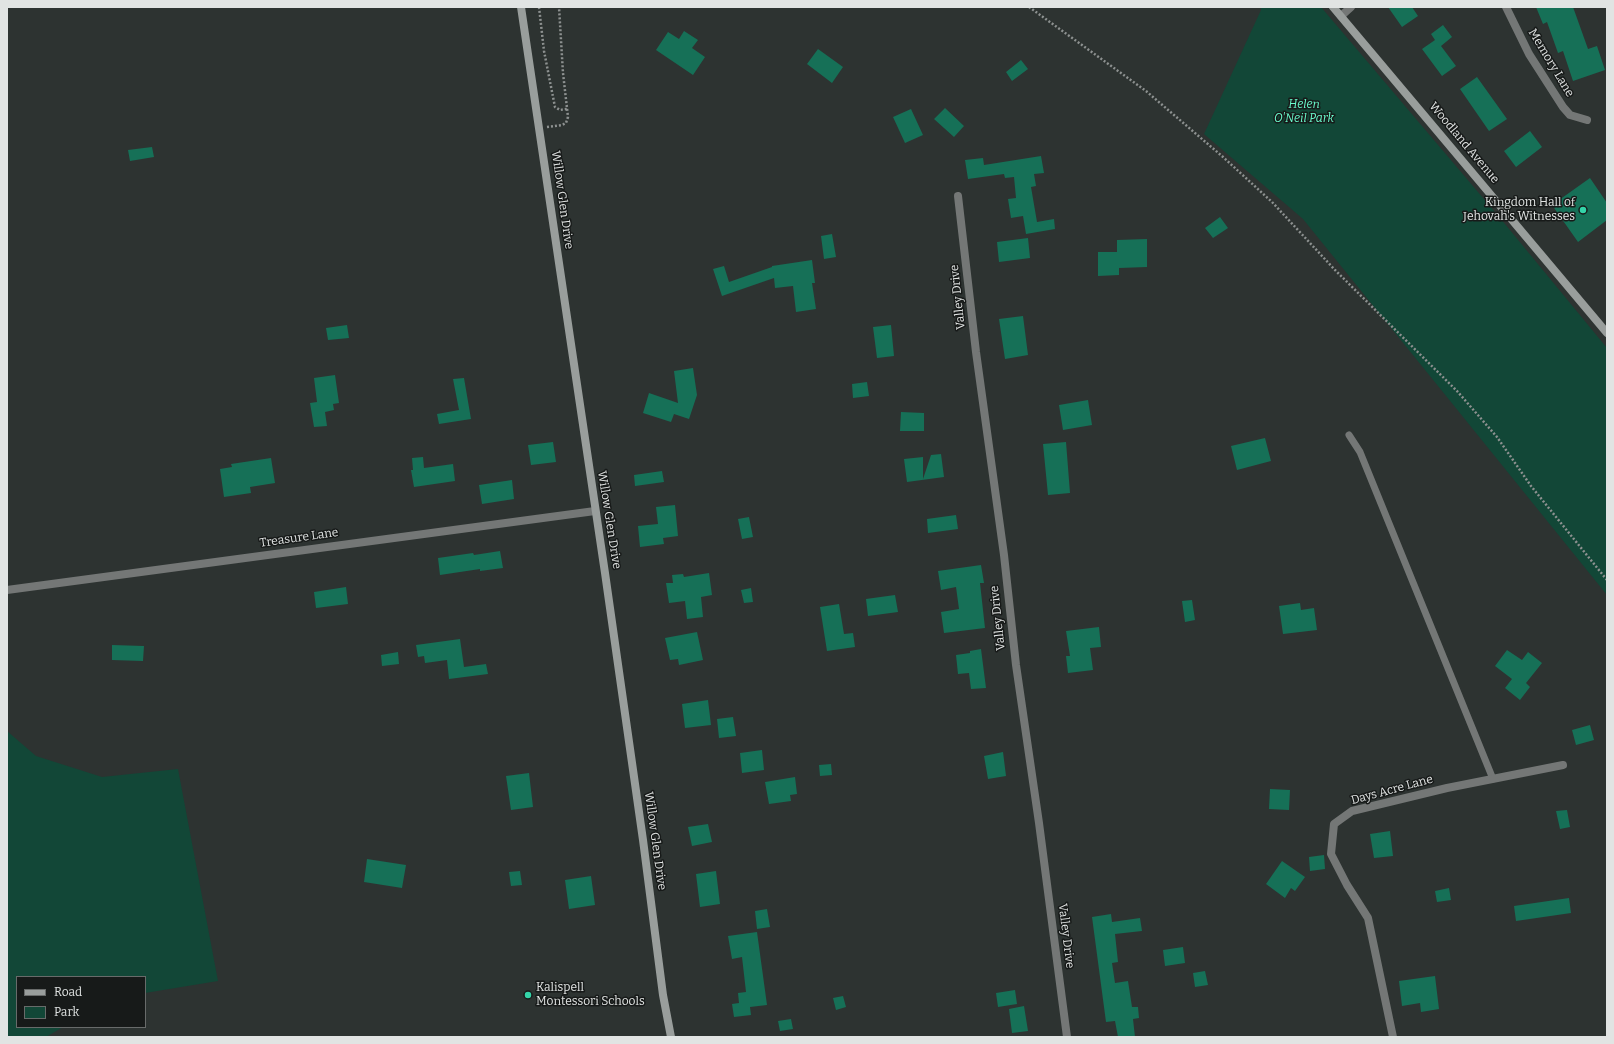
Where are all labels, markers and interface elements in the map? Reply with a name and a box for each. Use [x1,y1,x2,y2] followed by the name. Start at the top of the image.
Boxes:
[1525,26,1577,100] street label: Memory Lane
[1274,98,1334,126] park label: Helen O'Neil Park
[1426,100,1502,186] street label: Woodland Avenue
[548,150,576,250] street label: Willow Glen Drive
[1463,196,1575,224] place label: Kingdom Hall of Jehovah's Witnesses
[1578,205,1588,215] marker: Kingdom Hall of Jehovah's Witnesses
[947,264,969,330] street label: Valley Drive
[594,470,624,570] street label: Willow Glen Drive
[259,525,339,551] street label: Treasure Lane
[987,585,1009,651] street label: Valley Drive
[1349,772,1435,808] street label: Days Acre Lane
[641,791,669,891] street label: Willow Glen Drive
[1055,903,1077,969] street label: Valley Drive
[16,976,146,1028] legend
[536,981,645,1009] place label: Kalispell Montessori Schools
[54,985,82,999] text: Road
[523,990,533,1000] marker: Kalispell Montessori Schools
[54,1005,79,1019] text: Park

